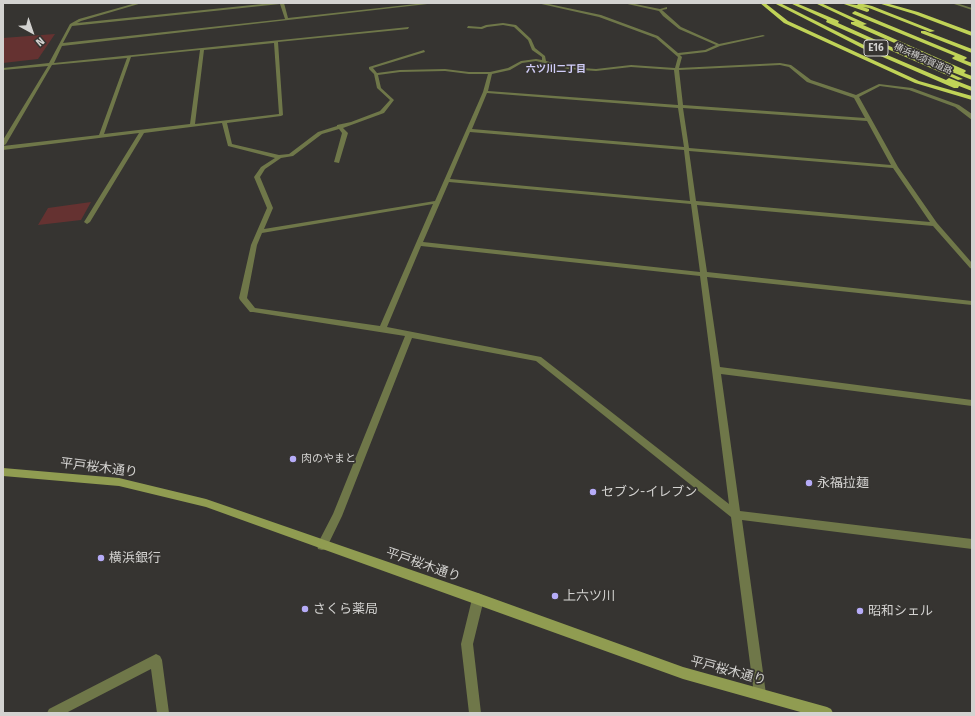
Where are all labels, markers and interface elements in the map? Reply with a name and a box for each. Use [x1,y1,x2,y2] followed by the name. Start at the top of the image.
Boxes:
[12,12,52,52] north arrow
[33,34,47,49] text: N
[864,40,888,56] road number: E16
[892,41,954,77] street label: 横浜横須賀道路
[526,63,586,75] district label: 六ツ川二丁目
[301,452,356,466] place label: 肉のやまと
[288,454,298,464] marker: 肉のやまと
[59,456,139,480] street label: 平戸桜木通り
[817,475,869,491] place label: 永福拉麺
[804,478,814,488] marker: 永福拉麺
[601,484,697,500] place label: セブン-イレブン
[588,487,598,497] marker: セブン-イレブン
[384,545,462,585] street label: 平戸桜木通り
[109,550,161,566] place label: 横浜銀行
[96,553,106,563] marker: 横浜銀行
[563,588,615,604] place label: 上六ツ川
[550,591,560,601] marker: 上六ツ川
[313,601,378,617] place label: さくら薬局
[868,603,933,619] place label: 昭和シェル
[300,604,310,614] marker: さくら薬局
[855,606,865,616] marker: 昭和シェル
[688,653,768,689] street label: 平戸桜木通り

